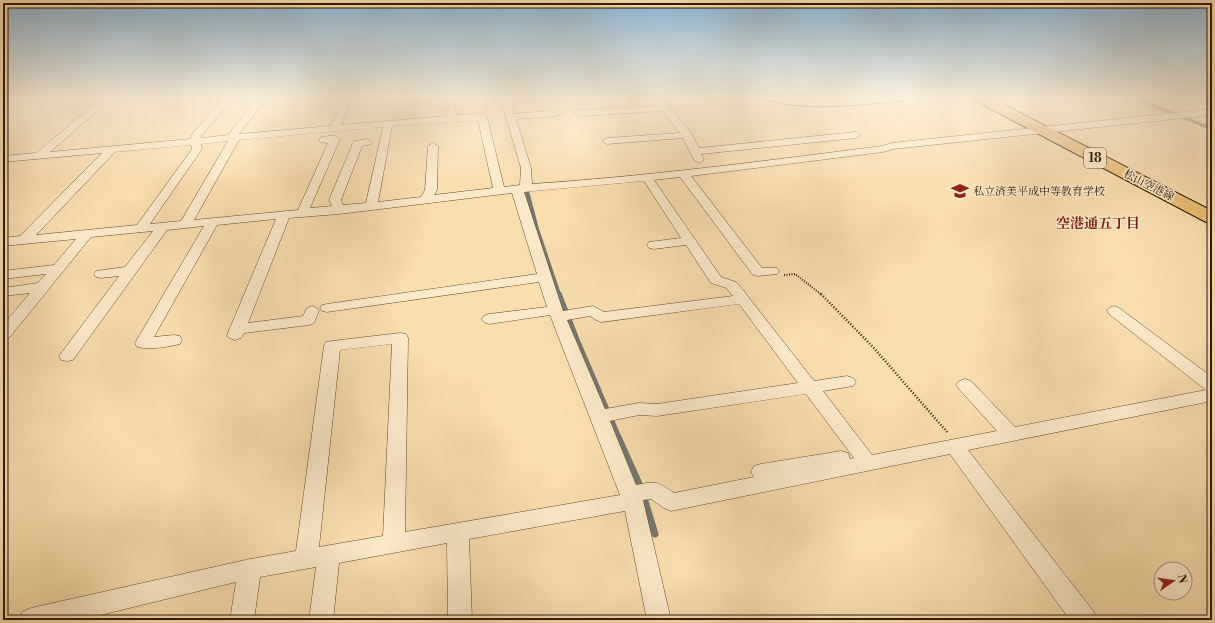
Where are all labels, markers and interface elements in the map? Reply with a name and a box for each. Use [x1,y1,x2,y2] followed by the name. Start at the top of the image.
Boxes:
[1084,148,1106,168] road number: 18
[1121,167,1176,205] street label: 松山空港線
[950,181,970,201] school or university icon: 私立済美平成中等教育学校
[973,185,1105,199] place label: 私立済美平成中等教育学校
[1056,215,1140,233] district label: 空港通五丁目
[1153,561,1193,601] north arrow
[1174,573,1190,585] text: N

